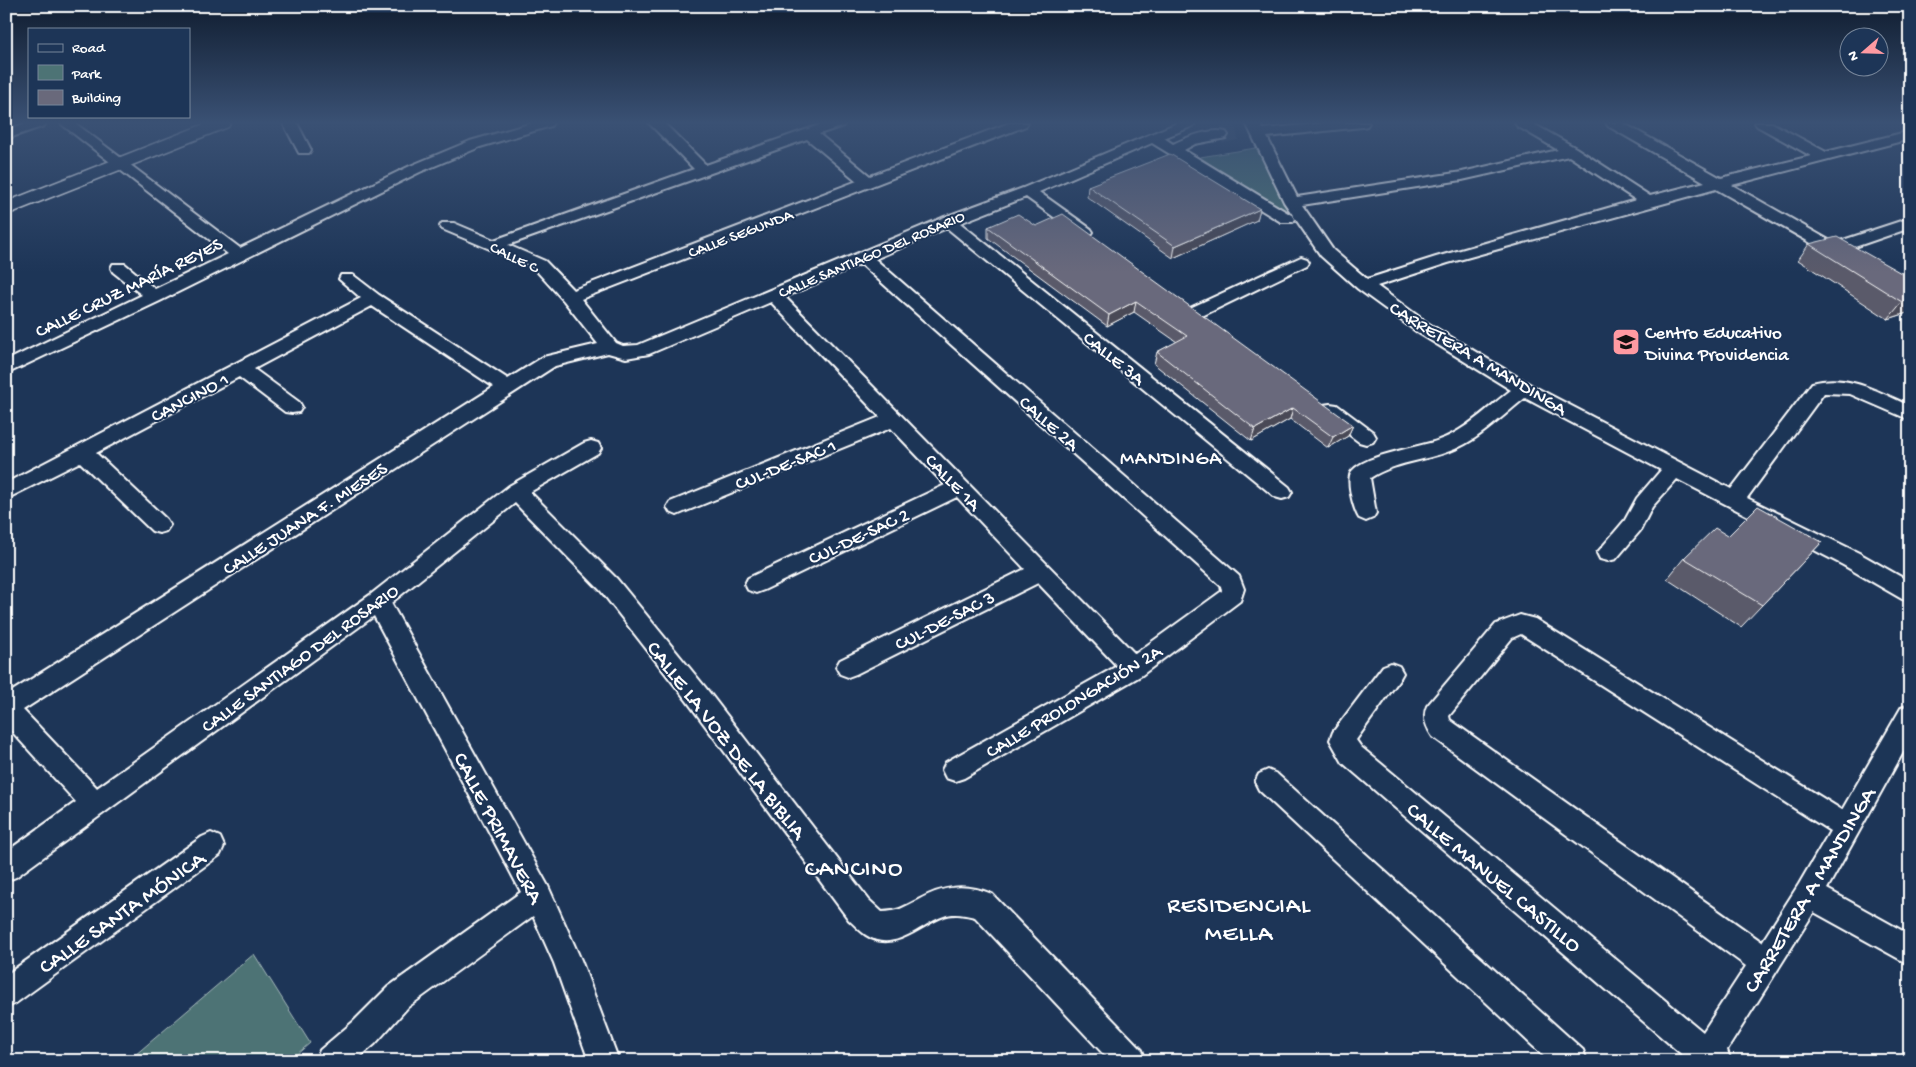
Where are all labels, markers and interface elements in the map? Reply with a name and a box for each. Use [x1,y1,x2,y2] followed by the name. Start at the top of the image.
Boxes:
[28,28,190,118] legend
[1838,28,1888,78] north arrow
[72,40,106,58] text: Road
[1845,48,1864,63] text: N
[71,66,102,84] text: Park
[71,90,121,108] text: Building
[686,206,798,264] street label: CALLE SEGUNDA
[776,208,969,304] street label: CALLE SANTIAGO DEL ROSARIO
[32,234,227,345] street label: CALLE CRUZ MARÍA REYES
[486,239,542,280] street label: CALLE C
[1384,298,1572,423] street label: CARRETERA A MANDINGA
[1643,323,1790,368] place label: Centro Educativo Divina Providencia
[1611,327,1641,357] school or university icon: Centro Educativo Divina Providencia
[1077,328,1150,393] street label: CALLE 3A
[148,369,233,429] street label: CANCINO 1
[1013,392,1084,458] street label: CALLE 2A
[732,436,840,497] street label: CUL-DE-SAC 1
[1120,449,1222,472] district label: MANDINGA
[919,450,986,518] street label: CALLE 1A
[219,458,393,582] street label: CALLE JUANA F. MIESES
[805,505,914,572] street label: CUL-DE-SAC 2
[198,580,405,739] street label: CALLE SANTIAGO DEL ROSARIO
[892,587,1000,657] street label: CUL-DE-SAC 3
[639,637,811,847] street label: CALLE LA VOZ DE LA BIBLIA
[983,640,1169,765] street label: CALLE PROLONGACIÓN 2A
[446,749,548,910] street label: CALLE PRIMAVERA
[1740,783,1884,999] street label: CARRETERA A MANDINGA
[1400,798,1585,960] street label: CALLE MANUEL CASTILLO
[35,846,212,981] street label: CALLE SANTA MÓNICA
[805,856,903,885] district label: CANCINO
[1167,893,1311,950] district label: RESIDENCIAL MELLA

